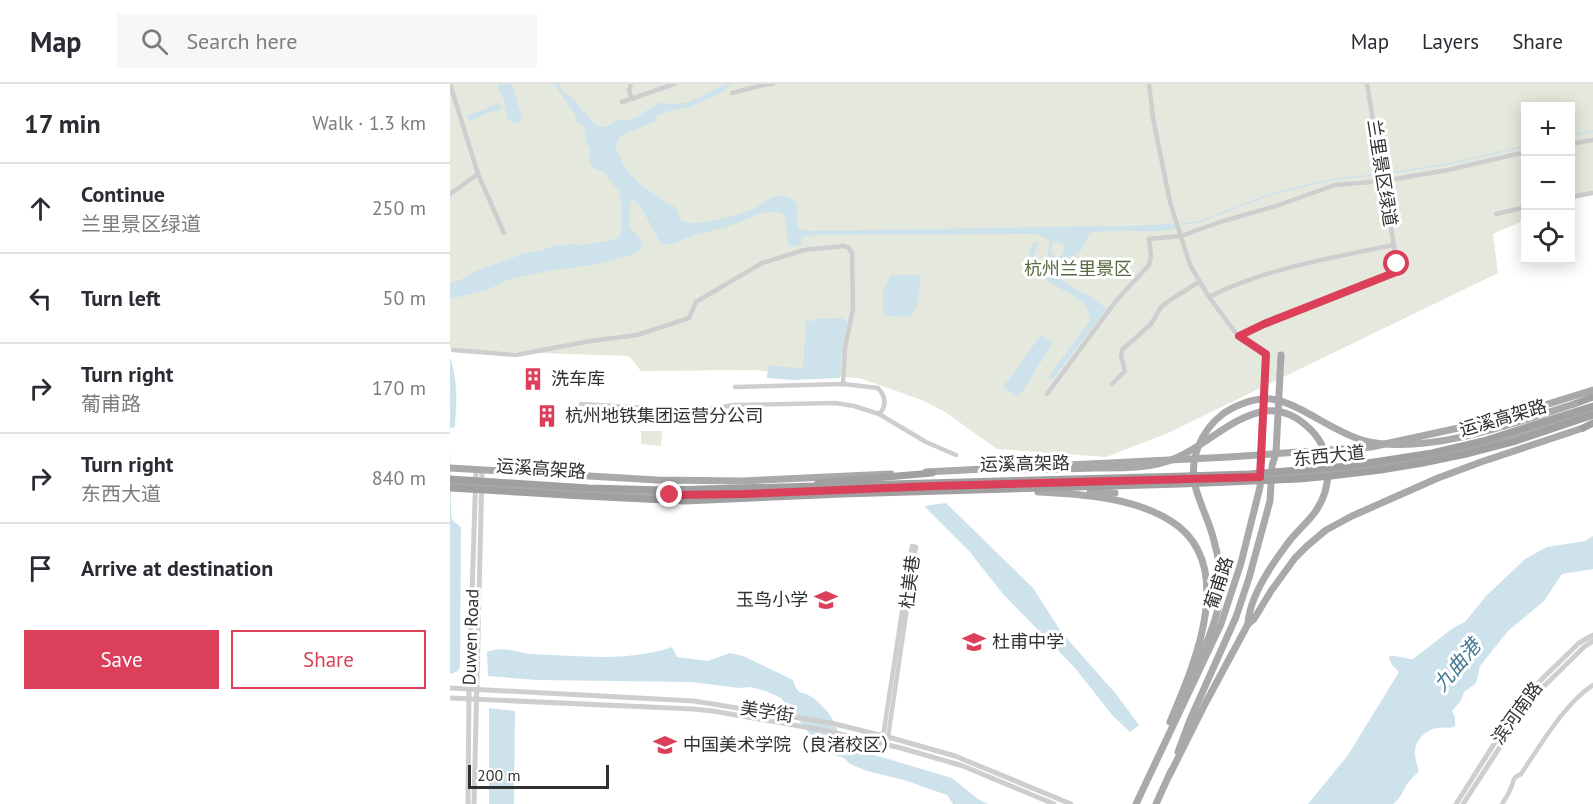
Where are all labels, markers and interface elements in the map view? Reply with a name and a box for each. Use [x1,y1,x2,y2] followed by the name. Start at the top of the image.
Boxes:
[117,14,537,68] search box
[30,23,81,60] text: Map
[138,25,171,58] icon: search
[186,27,297,55] text: Search here
[1351,28,1389,55] text: Map
[1422,28,1479,55] text: Layers
[1512,28,1563,55] text: Share
[1521,102,1575,264] map controls
[1521,102,1575,156] button: +
[24,107,101,140] text: 17 min
[312,110,426,136] text: Walk · 1.3 km
[1363,118,1402,228] street label: 兰里景区绿道
[1521,156,1575,210] button: −
[81,180,165,208] text: Continue
[24,192,57,225] icon: ahead
[372,195,426,221] text: 250 m
[1521,210,1575,264] button: locate
[81,211,201,237] text: 兰里景区绿道
[1383,250,1409,276] route start
[1024,257,1132,280] park label: 杭州兰里景区
[24,282,57,315] icon: left
[81,284,161,312] text: Turn left
[383,285,426,311] text: 50 m
[81,360,173,388] text: Turn right
[520,366,546,392] building icon: 洗车库
[551,367,605,390] place label: 洗车库
[24,372,57,405] icon: right
[372,375,426,401] text: 170 m
[81,391,141,417] text: 葡甫路
[1456,394,1549,441] street label: 运溪高架路
[534,403,560,429] building icon: 杭州地铁集团运营分公司
[565,404,763,427] place label: 杭州地铁集团运营分公司
[1292,440,1366,471] street label: 东西大道
[81,450,173,478] text: Turn right
[980,451,1070,476] street label: 运溪高架路
[495,454,587,483] street label: 运溪高架路
[24,462,57,495] icon: right
[372,465,426,491] text: 840 m
[81,481,161,507] text: 东西大道
[656,481,682,507] route end
[24,552,57,585] icon: arrive
[81,554,273,582] text: Arrive at destination
[895,554,924,610] street label: 杜美巷
[1199,554,1238,612] street label: 葡甫路
[813,587,839,613] school or university icon: 玉鸟小学
[457,588,484,686] street label: Duwen Road
[736,588,808,611] place label: 玉鸟小学
[961,629,987,655] school or university icon: 杜甫中学
[24,630,219,689] button: Save
[231,630,426,689] button: Share
[992,630,1064,653] place label: 杜甫中学
[1428,631,1488,696] water label: 九曲港
[1486,677,1547,749] street label: 滨河南路
[739,696,796,727] street label: 美学街
[652,732,678,758] school or university icon: 中国美术学院（良渚校区）
[683,733,899,756] place label: 中国美术学院（良渚校区）
[468,762,609,790] scale bar
[477,765,520,785] text: 200 m

